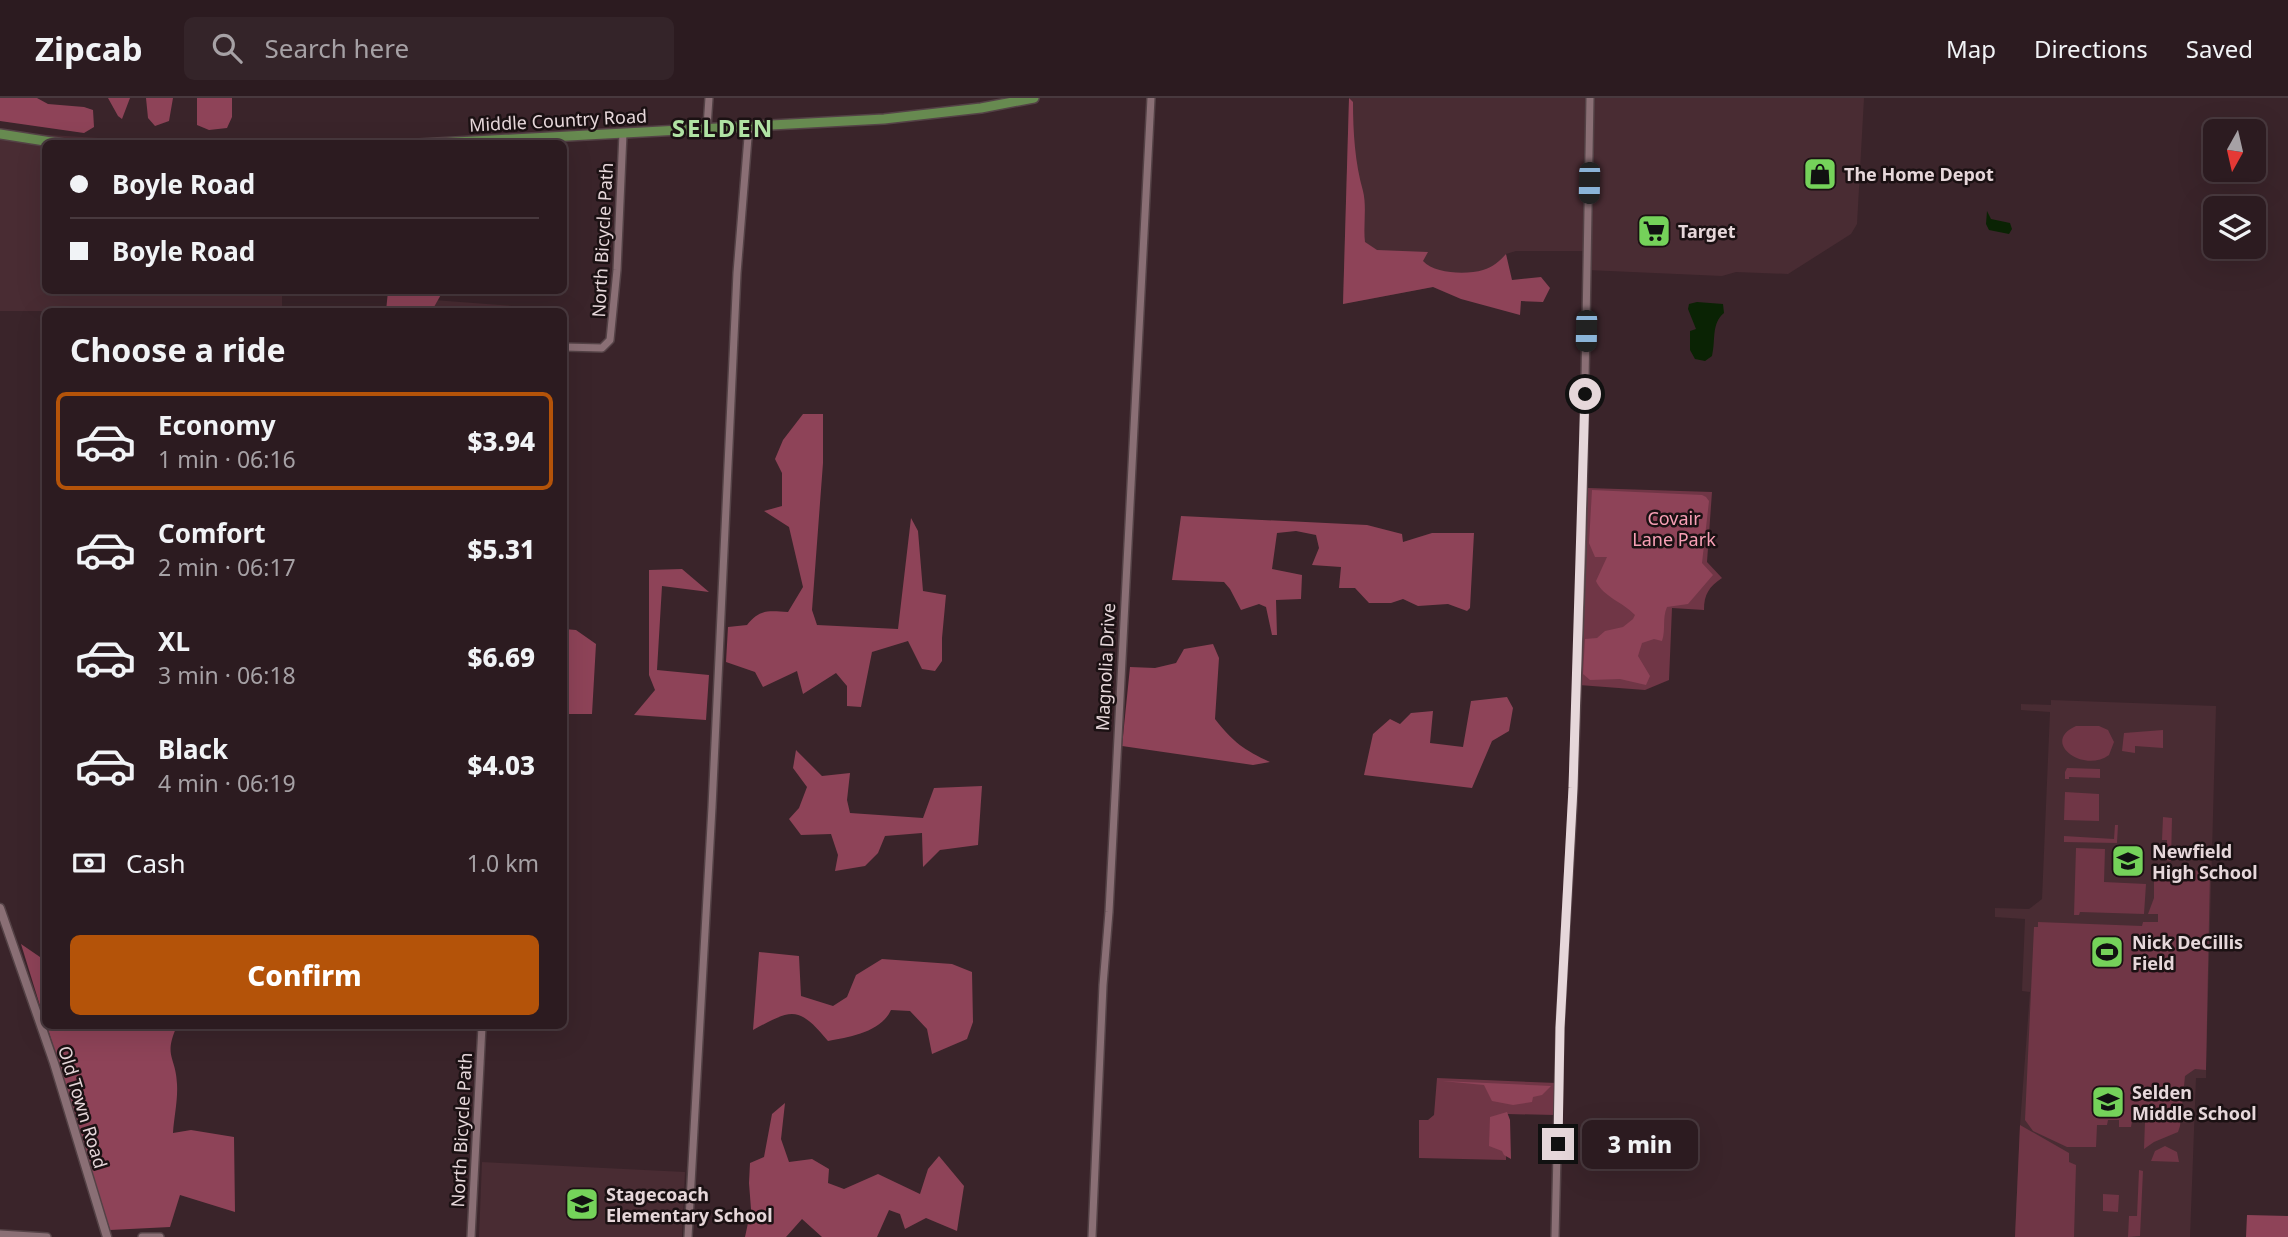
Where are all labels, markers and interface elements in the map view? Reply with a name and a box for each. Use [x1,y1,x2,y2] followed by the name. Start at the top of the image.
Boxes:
[184,17,674,80] search box
[35,26,142,71] text: Zipcab
[208,29,246,67] icon: search
[264,30,409,66] text: Search here
[1946,32,1996,65] text: Map
[2034,32,2148,65] text: Directions
[2186,32,2253,65] text: Saved
[468,103,648,137] street label: Middle Country Road
[672,111,774,144] district label: SELDEN
[2203,119,2266,182] north arrow
[2203,119,2266,259] map controls
[1801,155,1839,193] shop icon: The Home Depot
[586,162,618,318] street label: North Bicycle Path
[1579,162,1600,204] car
[1844,162,1994,186] place label: The Home Depot
[112,166,255,202] text: Boyle Road
[2203,196,2266,259] button: layers
[1635,212,1673,250] supermarket icon: Target
[1678,219,1736,243] place label: Target
[112,233,255,269] text: Boyle Road
[1576,310,1597,352] car
[70,328,286,371] text: Choose a ride
[1569,378,1601,410] route start
[158,407,276,443] text: Economy
[74,410,137,473] icon: car
[468,423,535,459] text: $3.94
[158,443,296,475] text: 1 min · 06:16
[1632,506,1716,551] park label: Covair Lane Park
[158,515,266,551] text: Comfort
[74,518,137,581] icon: car
[468,531,535,567] text: $5.31
[158,551,296,583] text: 2 min · 06:17
[1090,602,1120,732] street label: Magnolia Drive
[158,623,190,659] text: XL
[74,626,137,689] icon: car
[468,639,535,675] text: $6.69
[158,659,296,691] text: 3 min · 06:18
[158,731,228,767] text: Black
[74,734,137,797] icon: car
[468,747,535,783] text: $4.03
[158,767,296,799] text: 4 min · 06:19
[2152,839,2258,884] place label: Newfield High School
[2109,842,2147,880] school or university icon: Newfield High School
[70,844,108,882] icon: cash
[126,845,186,881] text: Cash
[467,847,539,879] text: 1.0 km
[2132,930,2243,975] place label: Nick DeCillis Field
[2088,933,2126,971] sports icon: Nick DeCillis Field
[70,935,539,1015] button: Confirm
[53,1043,113,1171] street label: Old Town Road
[445,1052,477,1208] street label: North Bicycle Path
[2132,1080,2257,1125] place label: Selden Middle School
[2089,1083,2127,1121] school or university icon: Selden Middle School
[1582,1119,1698,1168] callout: 3 min
[1542,1128,1574,1160] route end
[1608,1128,1672,1160] text: 3 min
[606,1182,773,1227] place label: Stagecoach Elementary School
[563,1185,601,1223] school or university icon: Stagecoach Elementary School

